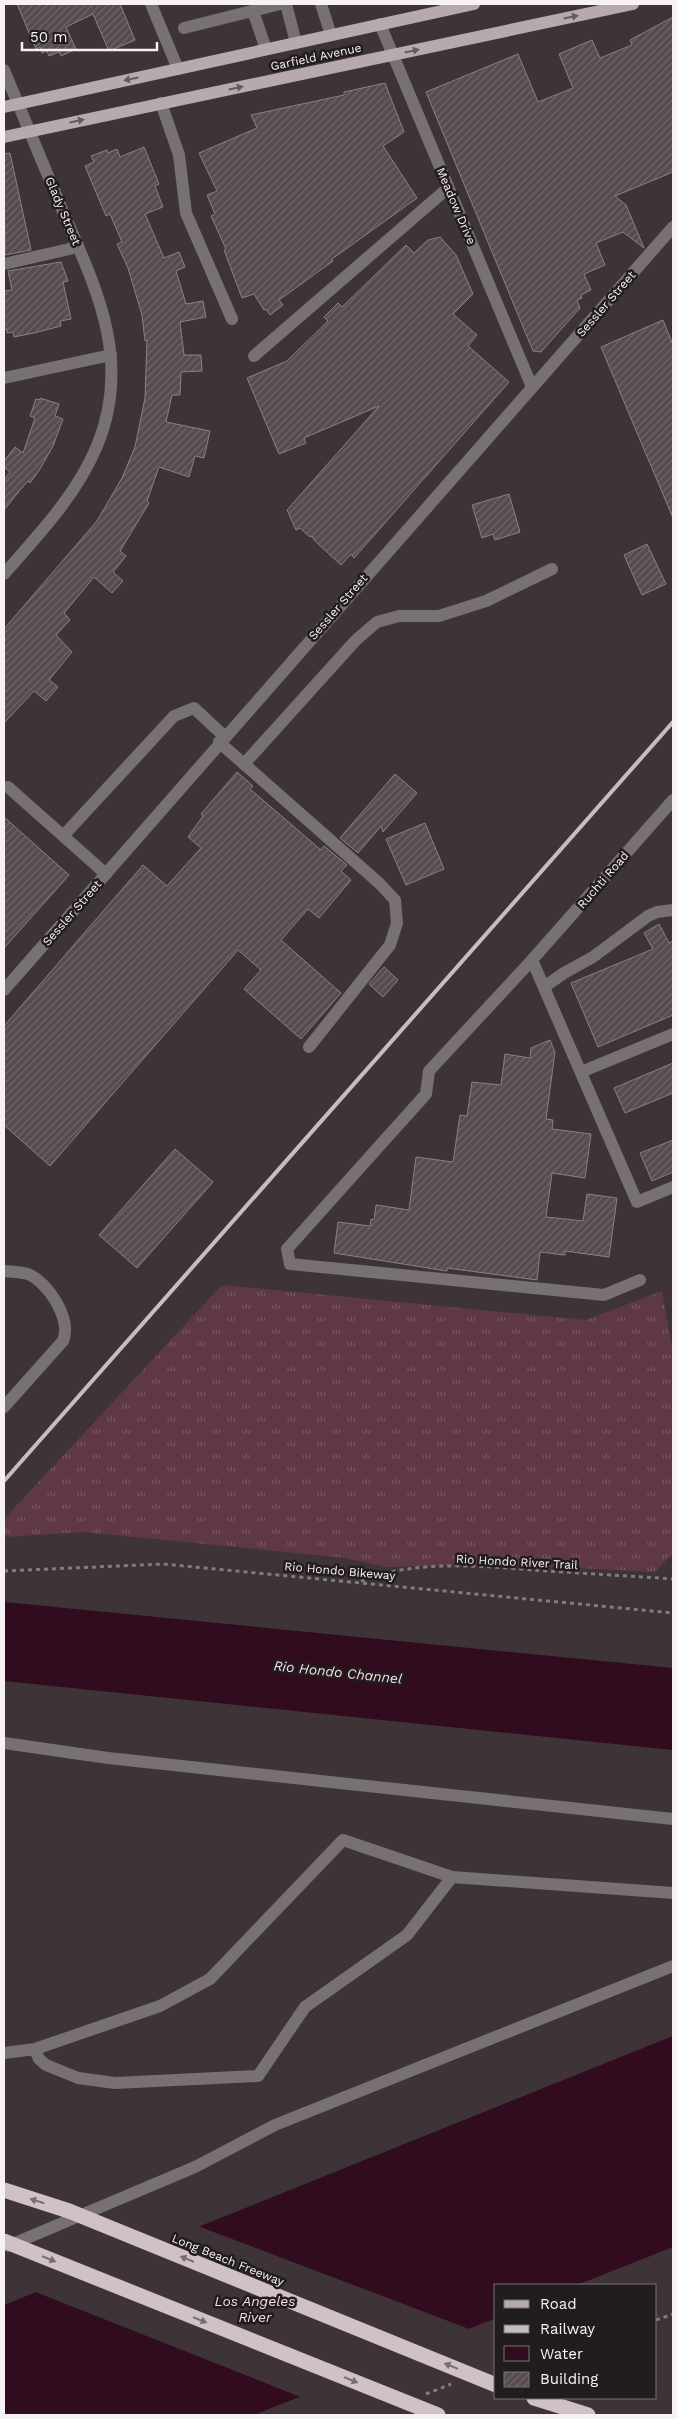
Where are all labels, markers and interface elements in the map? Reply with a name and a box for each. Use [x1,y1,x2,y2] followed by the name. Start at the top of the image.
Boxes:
[564,13,579,21] one-way arrow
[22,20,158,52] scale bar
[30,28,67,46] text: 50 m
[269,41,363,73] street label: Garfield Avenue
[405,46,421,54] one-way arrow
[124,75,139,83] one-way arrow
[229,83,245,91] one-way arrow
[70,117,85,125] one-way arrow
[434,165,479,247] street label: Meadow Drive
[42,175,84,247] street label: Glady Street
[574,268,638,340] street label: Sessler Street
[306,571,370,643] street label: Sessler Street
[574,849,632,911] street label: Ruchti Road
[40,877,104,949] street label: Sessler Street
[456,1552,579,1572] street label: Rio Hondo River Trail
[284,1559,397,1583] street label: Rio Hondo Bikeway
[273,1657,403,1687] water label: Rio Hondo Channel
[29,2197,44,2204] one-way arrow
[170,2231,287,2289] street label: Long Beach Freeway
[179,2255,194,2262] one-way arrow
[42,2256,56,2264] one-way arrow
[494,2284,657,2399] legend
[215,2293,295,2325] water label: Los Angeles River
[540,2295,577,2313] text: Road
[193,2316,208,2324] one-way arrow
[540,2320,595,2338] text: Railway
[540,2345,583,2363] text: Water
[443,2362,458,2370] one-way arrow
[540,2370,598,2388] text: Building
[344,2377,358,2385] one-way arrow

